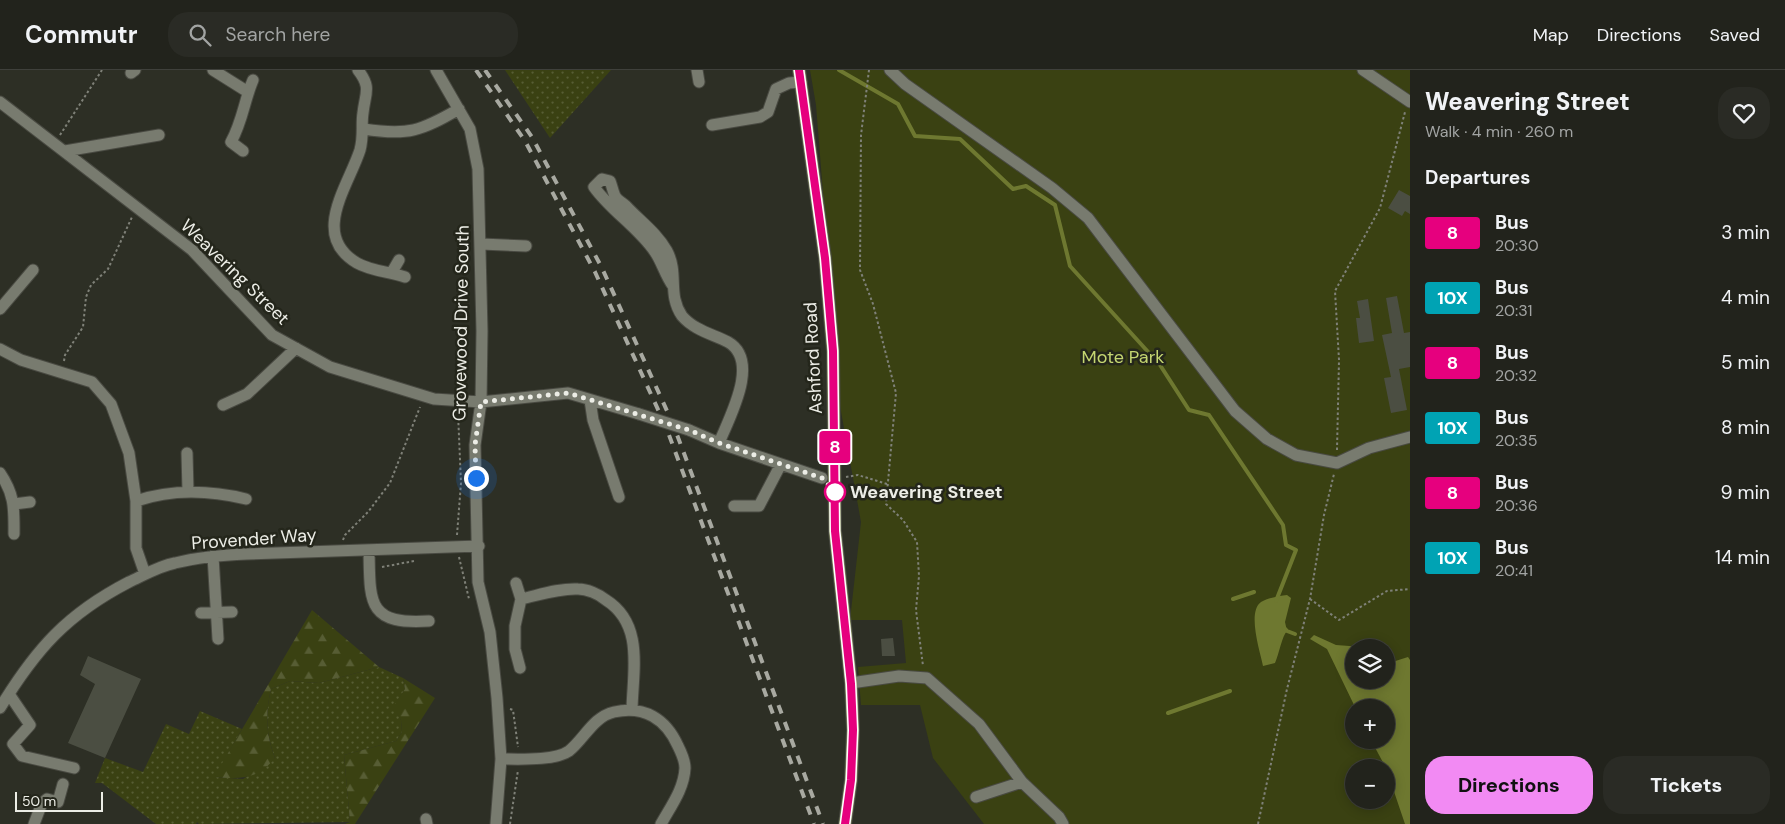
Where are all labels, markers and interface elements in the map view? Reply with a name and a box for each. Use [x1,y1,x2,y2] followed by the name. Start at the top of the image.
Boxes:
[168,12,518,57] search box
[25,19,138,50] text: Commutr
[186,21,214,49] icon: search
[226,22,330,47] text: Search here
[1533,23,1569,47] text: Map
[1597,23,1682,47] text: Directions
[1710,23,1760,47] text: Saved
[1425,86,1630,117] text: Weavering Street
[1718,87,1770,139] button: heart
[1425,121,1573,142] text: Walk · 4 min · 260 m
[1425,165,1530,190] text: Departures
[1495,210,1529,235] text: Bus
[175,214,295,330] street label: Weavering Street
[1721,220,1770,245] text: 3 min
[1447,221,1458,245] text: 8
[447,225,475,421] street label: Grovewood Drive South
[1495,235,1539,256] text: 20:30
[1495,275,1529,300] text: Bus
[1721,285,1770,310] text: 4 min
[1437,286,1468,310] text: 10X
[1495,300,1532,321] text: 20:31
[798,301,828,415] street label: Ashford Road
[1495,340,1529,365] text: Bus
[1082,345,1164,369] park label: Mote Park
[1721,350,1770,375] text: 5 min
[1447,351,1458,375] text: 8
[1495,365,1537,386] text: 20:32
[1495,405,1529,430] text: Bus
[1721,415,1770,440] text: 8 min
[1437,416,1468,440] text: 10X
[1495,430,1537,451] text: 20:35
[819,431,851,463] line badge: 8
[829,435,841,459] text: 8
[464,466,489,491] your location
[1495,470,1529,495] text: Bus
[850,480,1003,504] place label: Weavering Street
[1721,480,1770,505] text: 9 min
[824,481,846,503] marker: Weavering Street
[1447,481,1458,505] text: 8
[1495,495,1538,516] text: 20:36
[191,523,317,555] street label: Provender Way
[1495,535,1529,560] text: Bus
[1715,545,1770,570] text: 14 min
[1437,546,1468,570] text: 10X
[1495,560,1533,581] text: 20:41
[1345,639,1395,809] map controls
[1345,639,1395,689] button: layers
[1345,699,1395,749] button: +
[1425,756,1593,814] button: Directions
[1603,756,1770,814] button: Tickets
[1345,759,1395,809] button: −
[15,789,102,812] scale bar
[22,792,56,810] text: 50 m

